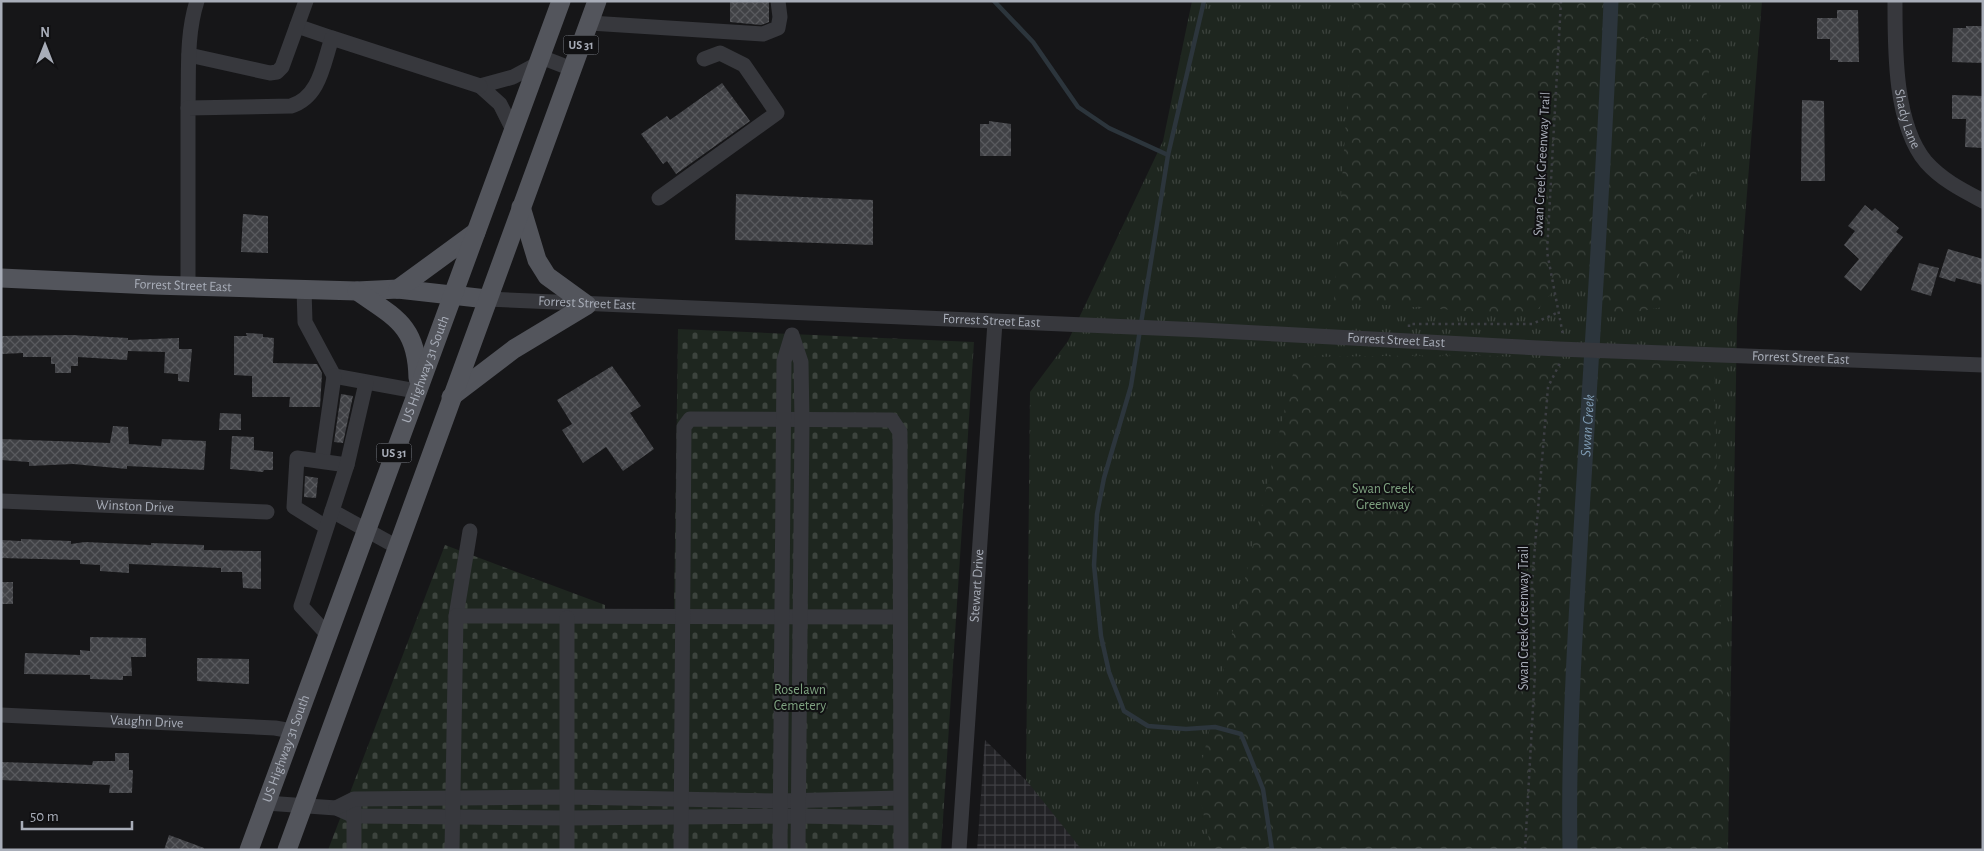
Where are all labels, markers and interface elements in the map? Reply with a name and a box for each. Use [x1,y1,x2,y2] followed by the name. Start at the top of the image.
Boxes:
[20,20,70,70] north arrow
[40,26,50,40] text: N
[564,36,598,54] road number: US 31
[1892,88,1923,151] street label: Shady Lane
[1531,92,1553,236] street label: Swan Creek Greenway Trail
[134,277,232,294] street label: Forrest Street East
[538,294,637,312] street label: Forrest Street East
[942,312,1041,330] street label: Forrest Street East
[399,314,452,425] street label: US Highway 31 South
[1347,331,1446,350] street label: Forrest Street East
[1752,349,1850,367] street label: Forrest Street East
[1578,394,1597,457] water label: Swan Creek
[376,443,412,462] road number: US 31
[1352,482,1415,512] park label: Swan Creek Greenway
[96,498,174,515] street label: Winston Drive
[1517,546,1531,690] street label: Swan Creek Greenway Trail
[968,549,987,623] street label: Stewart Drive
[774,683,826,713] park label: Roselawn Cemetery
[260,693,312,804] street label: US Highway 31 South
[110,713,184,731] street label: Vaughn Drive
[22,798,132,830] scale bar
[30,809,59,824] text: 50 m

